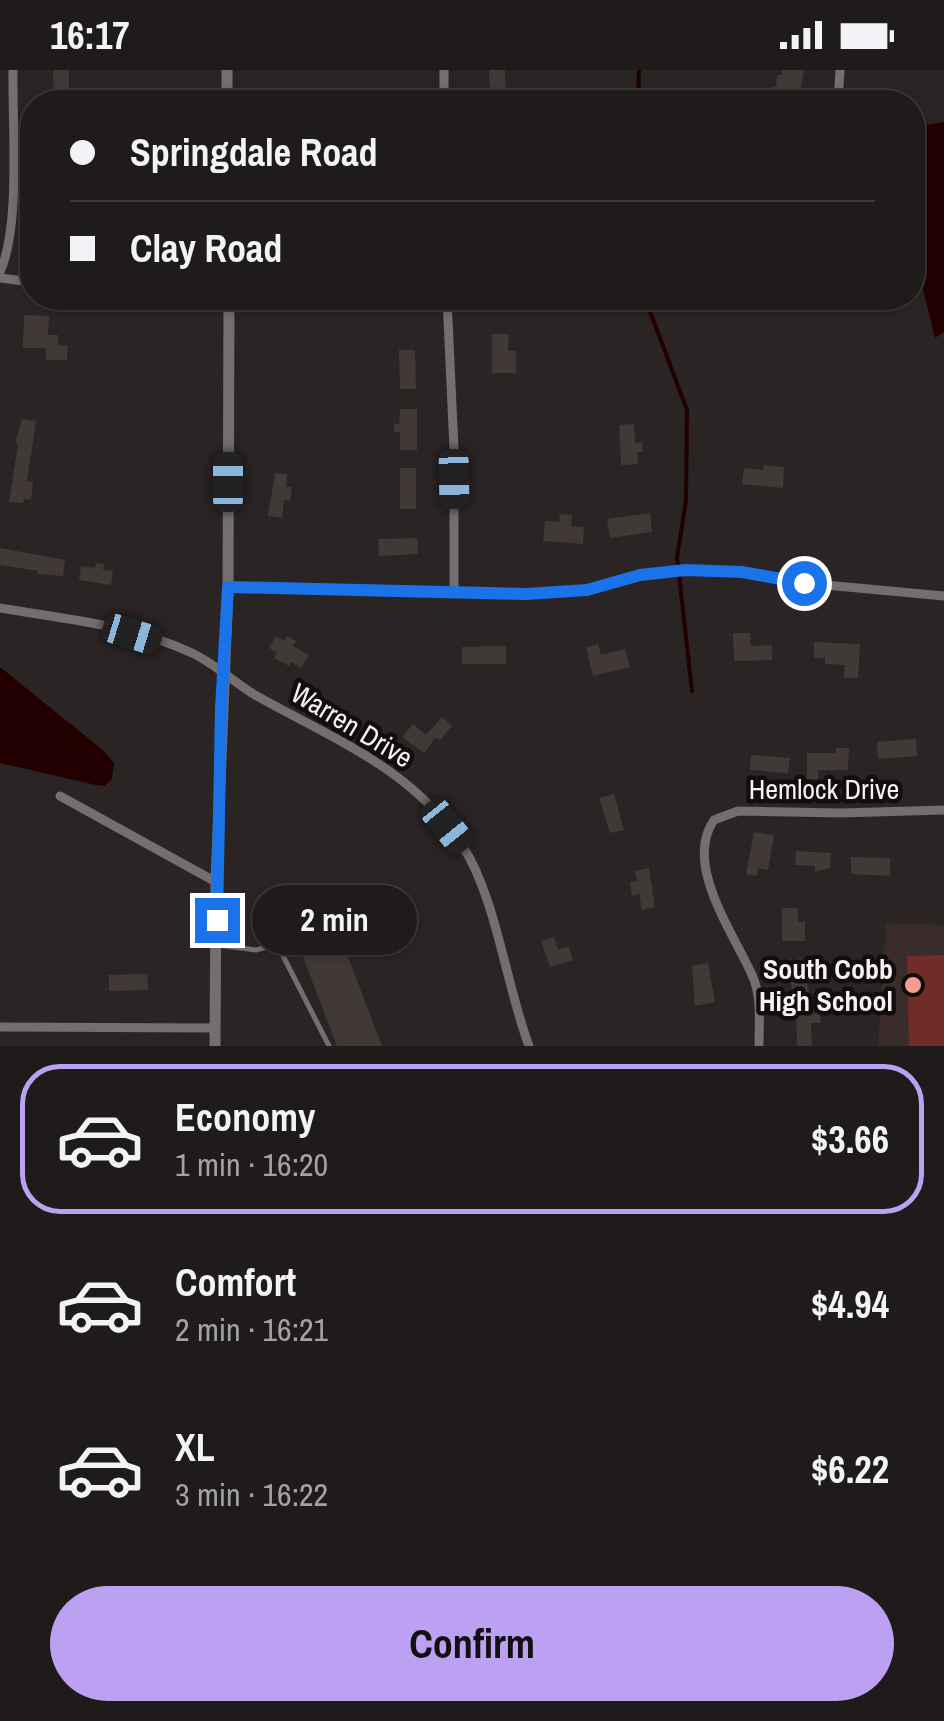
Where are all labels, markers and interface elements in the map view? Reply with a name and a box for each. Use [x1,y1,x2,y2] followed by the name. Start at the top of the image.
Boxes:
[50,10,130,61] text: 16:17
[130,127,378,178] text: Springdale Road
[130,223,282,274] text: Clay Road
[438,449,470,509] car
[213,452,243,512] car
[782,561,827,606] route start
[99,611,165,657] car
[284,674,420,776] street label: Warren Drive
[749,770,899,808] street label: Hemlock Drive
[416,793,478,859] car
[252,885,417,955] callout: 2 min
[195,898,240,943] route end
[300,898,369,941] text: 2 min
[759,950,893,1020] place label: South Cobb High School
[902,974,924,996] marker: South Cobb High School
[175,1092,315,1143] text: Economy
[55,1094,145,1184] icon: car
[811,1114,889,1165] text: $3.66
[175,1143,328,1186] text: 1 min · 16:20
[175,1257,296,1308] text: Comfort
[55,1259,145,1349] icon: car
[811,1279,889,1330] text: $4.94
[175,1308,328,1351] text: 2 min · 16:21
[175,1422,215,1473] text: XL
[55,1424,145,1514] icon: car
[811,1444,889,1495] text: $6.22
[175,1473,328,1516] text: 3 min · 16:22
[50,1586,894,1701] button: Confirm

